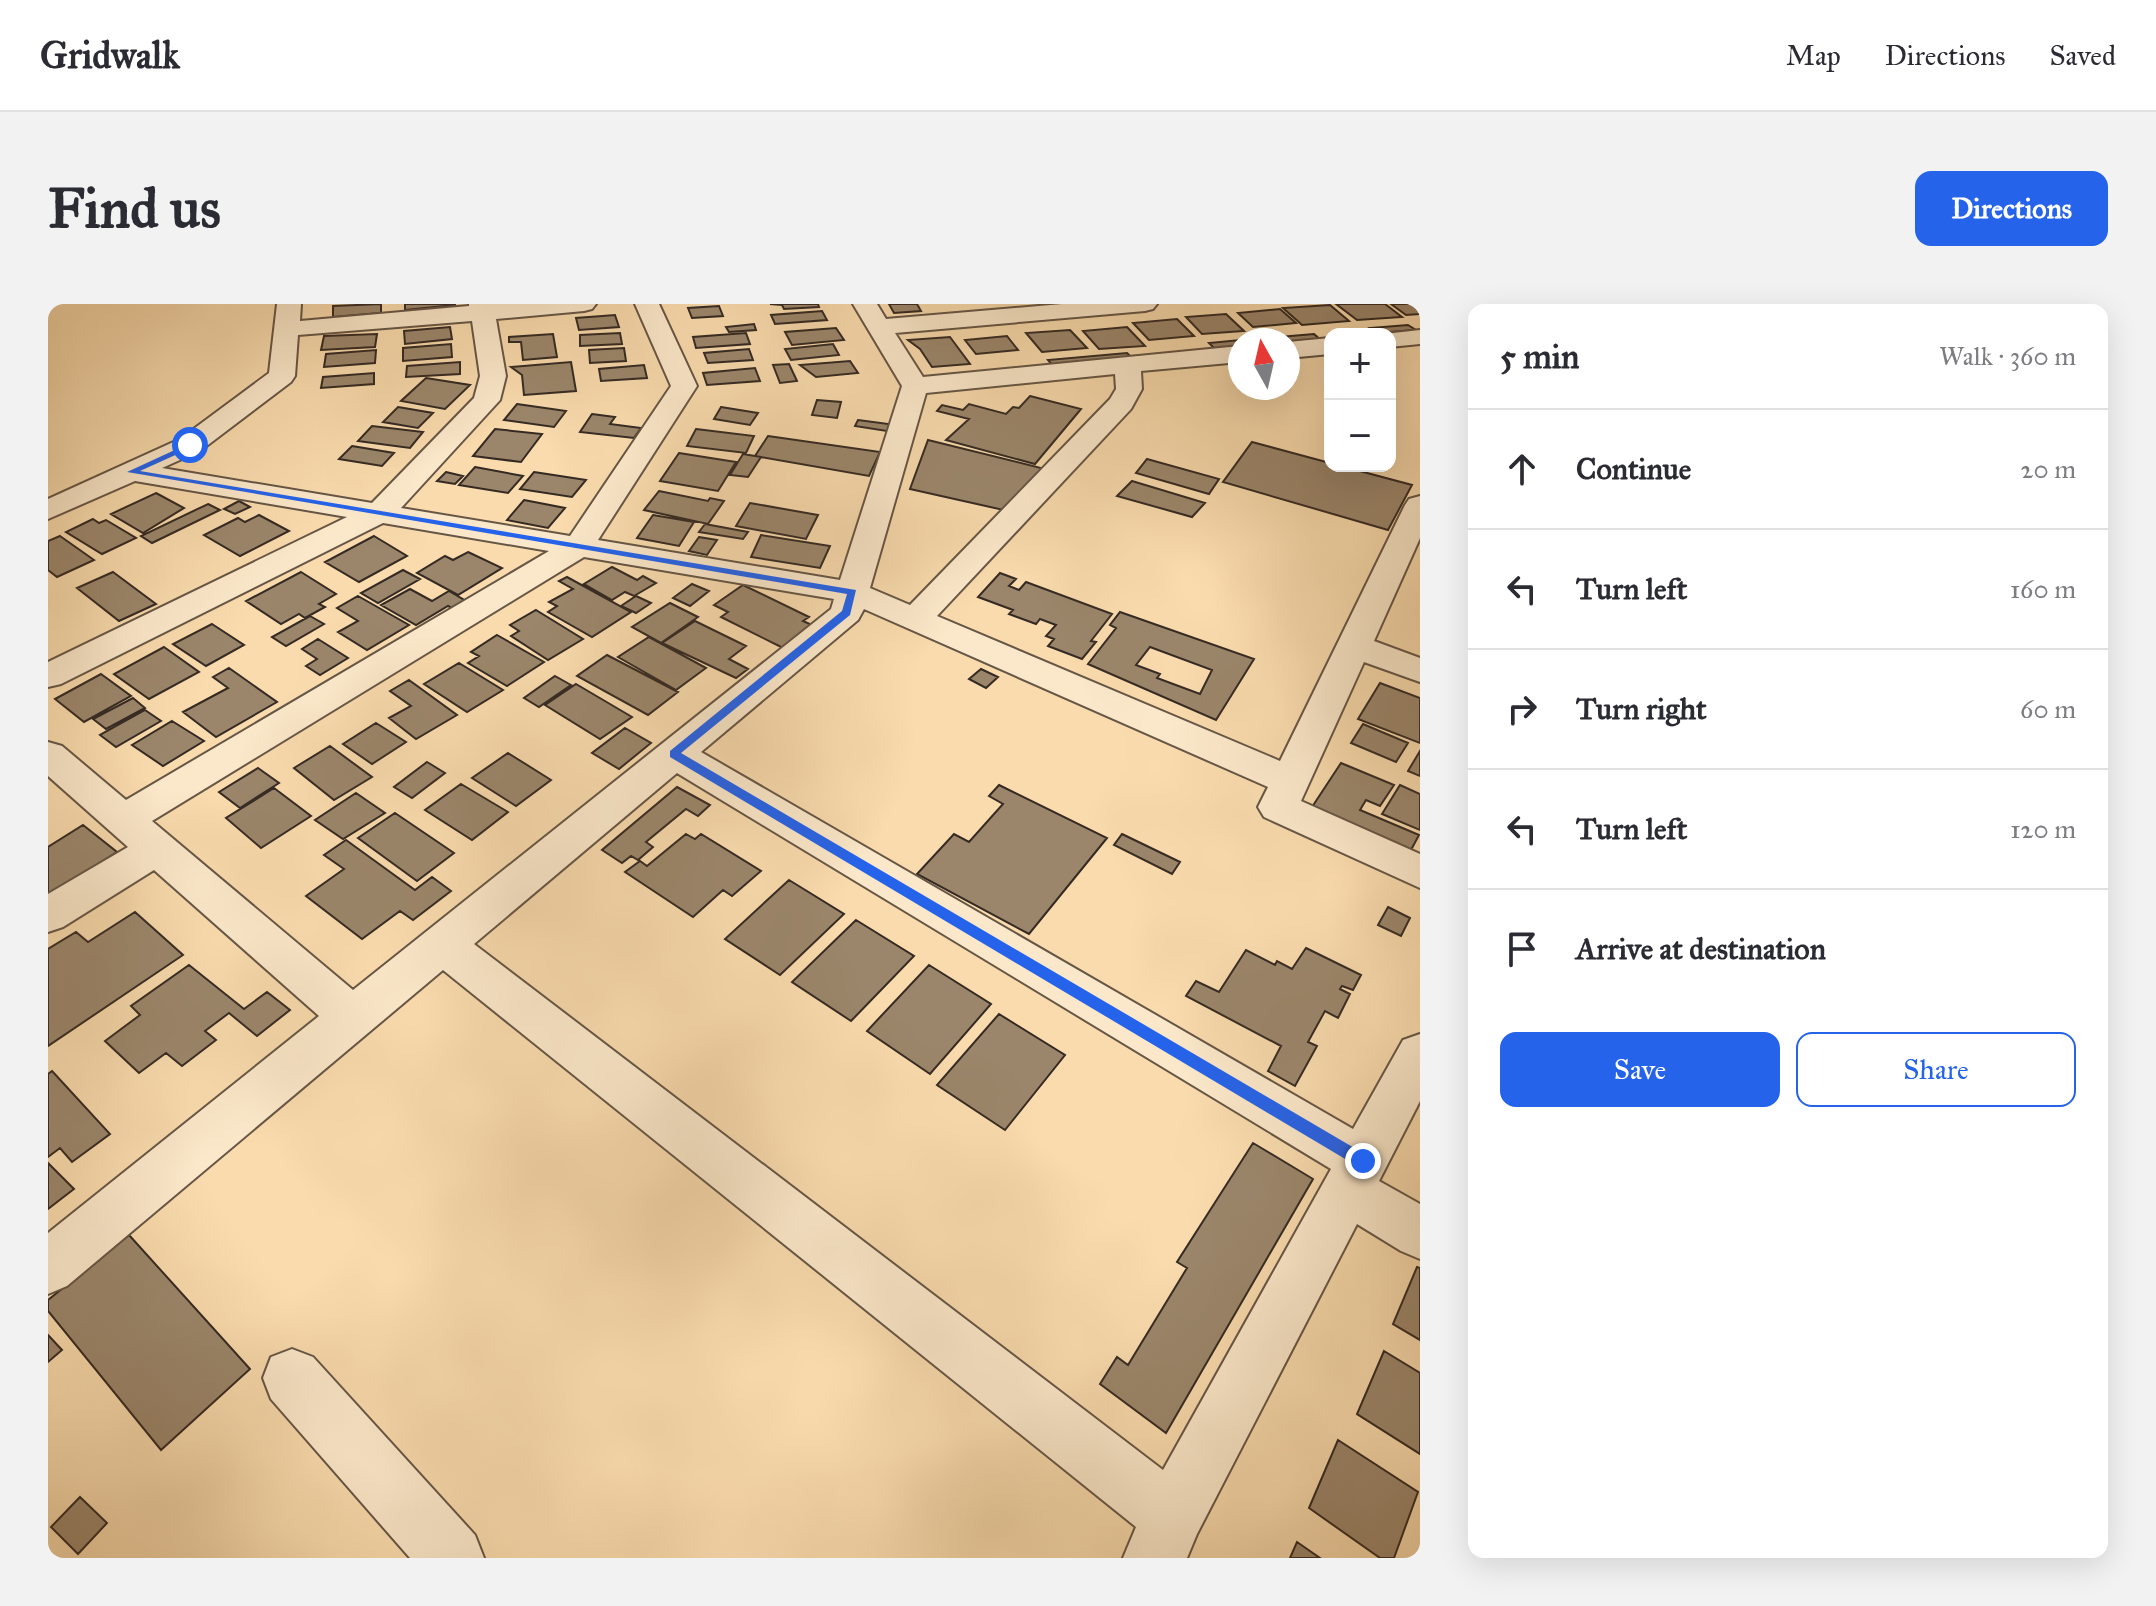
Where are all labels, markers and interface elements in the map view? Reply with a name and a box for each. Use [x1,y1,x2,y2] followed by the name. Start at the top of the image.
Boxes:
[40,32,180,78] text: Gridwalk
[1786,38,1841,73] text: Map
[1885,38,2006,73] text: Directions
[2050,38,2116,73] text: Saved
[1915,171,2108,246] button: Directions
[48,174,221,242] text: Find us
[1228,328,1300,400] north arrow
[1324,328,1396,472] map controls
[1324,328,1396,400] button: +
[1500,336,1579,377] text: 5 min
[1939,340,2076,372] text: Walk · 360 m
[1324,400,1396,472] button: −
[172,427,208,463] route start
[1500,447,1544,491] icon: ahead
[1576,451,1691,487] text: Continue
[2021,453,2076,485] text: 20 m
[1500,567,1544,611] icon: left
[1576,571,1687,607] text: Turn left
[2010,573,2076,605] text: 160 m
[1500,687,1544,731] icon: right
[1576,691,1707,727] text: Turn right
[2020,693,2076,725] text: 60 m
[1500,807,1544,851] icon: left
[1576,811,1687,847] text: Turn left
[2010,813,2076,845] text: 120 m
[1500,927,1544,971] icon: arrive
[1576,931,1826,967] text: Arrive at destination
[1500,1032,1780,1107] button: Save
[1796,1032,2076,1107] button: Share
[1345,1143,1381,1179] route end

